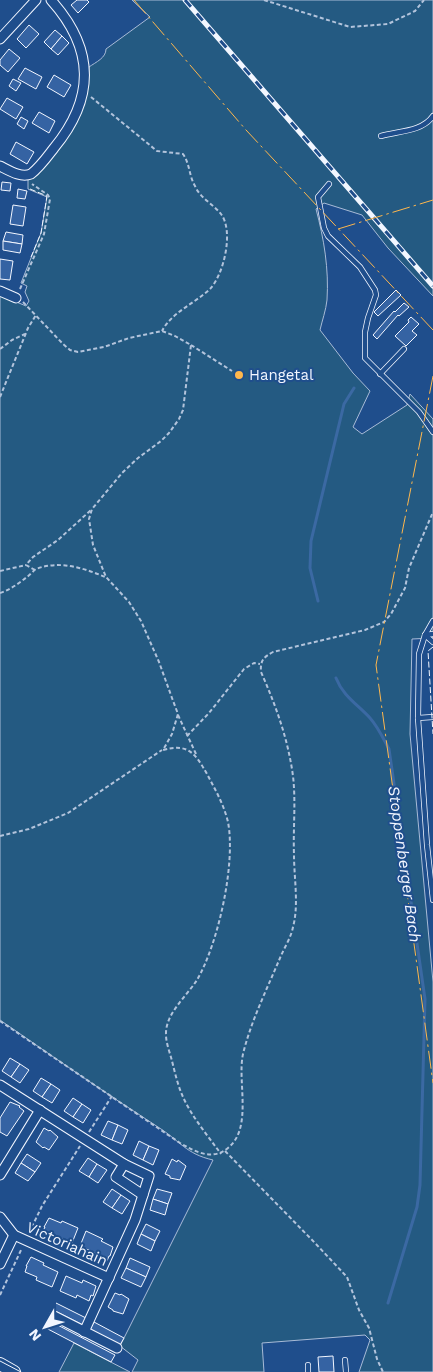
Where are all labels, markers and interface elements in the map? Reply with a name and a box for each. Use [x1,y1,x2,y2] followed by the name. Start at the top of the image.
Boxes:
[249,366,314,384] place label: Hangetal
[233,369,245,381] marker: Hangetal
[384,785,425,944] water label: Stoppenberger Bach
[24,1218,110,1270] street label: Victoriahain
[20,1302,70,1352] north arrow
[25,1326,44,1344] text: N

